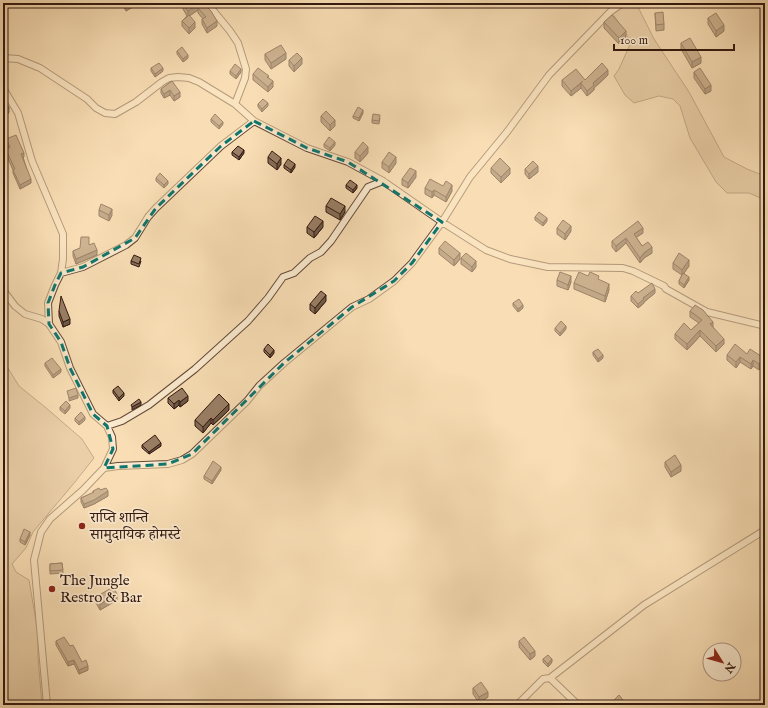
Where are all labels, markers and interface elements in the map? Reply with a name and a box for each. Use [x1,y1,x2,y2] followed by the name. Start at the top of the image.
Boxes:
[614,26,734,52] scale bar
[620,33,648,48] text: 100 m
[89,508,181,544] place label: राप्ति शान्ति सामुदायिक होमस्टे
[77,521,87,531] marker: राप्ति शान्ति सामुदायिक होमस्टे
[60,571,142,607] place label: The Jungle Restro & Bar
[47,584,57,594] marker: The Jungle Restro & Bar
[702,642,742,682] north arrow
[720,659,738,676] text: N

